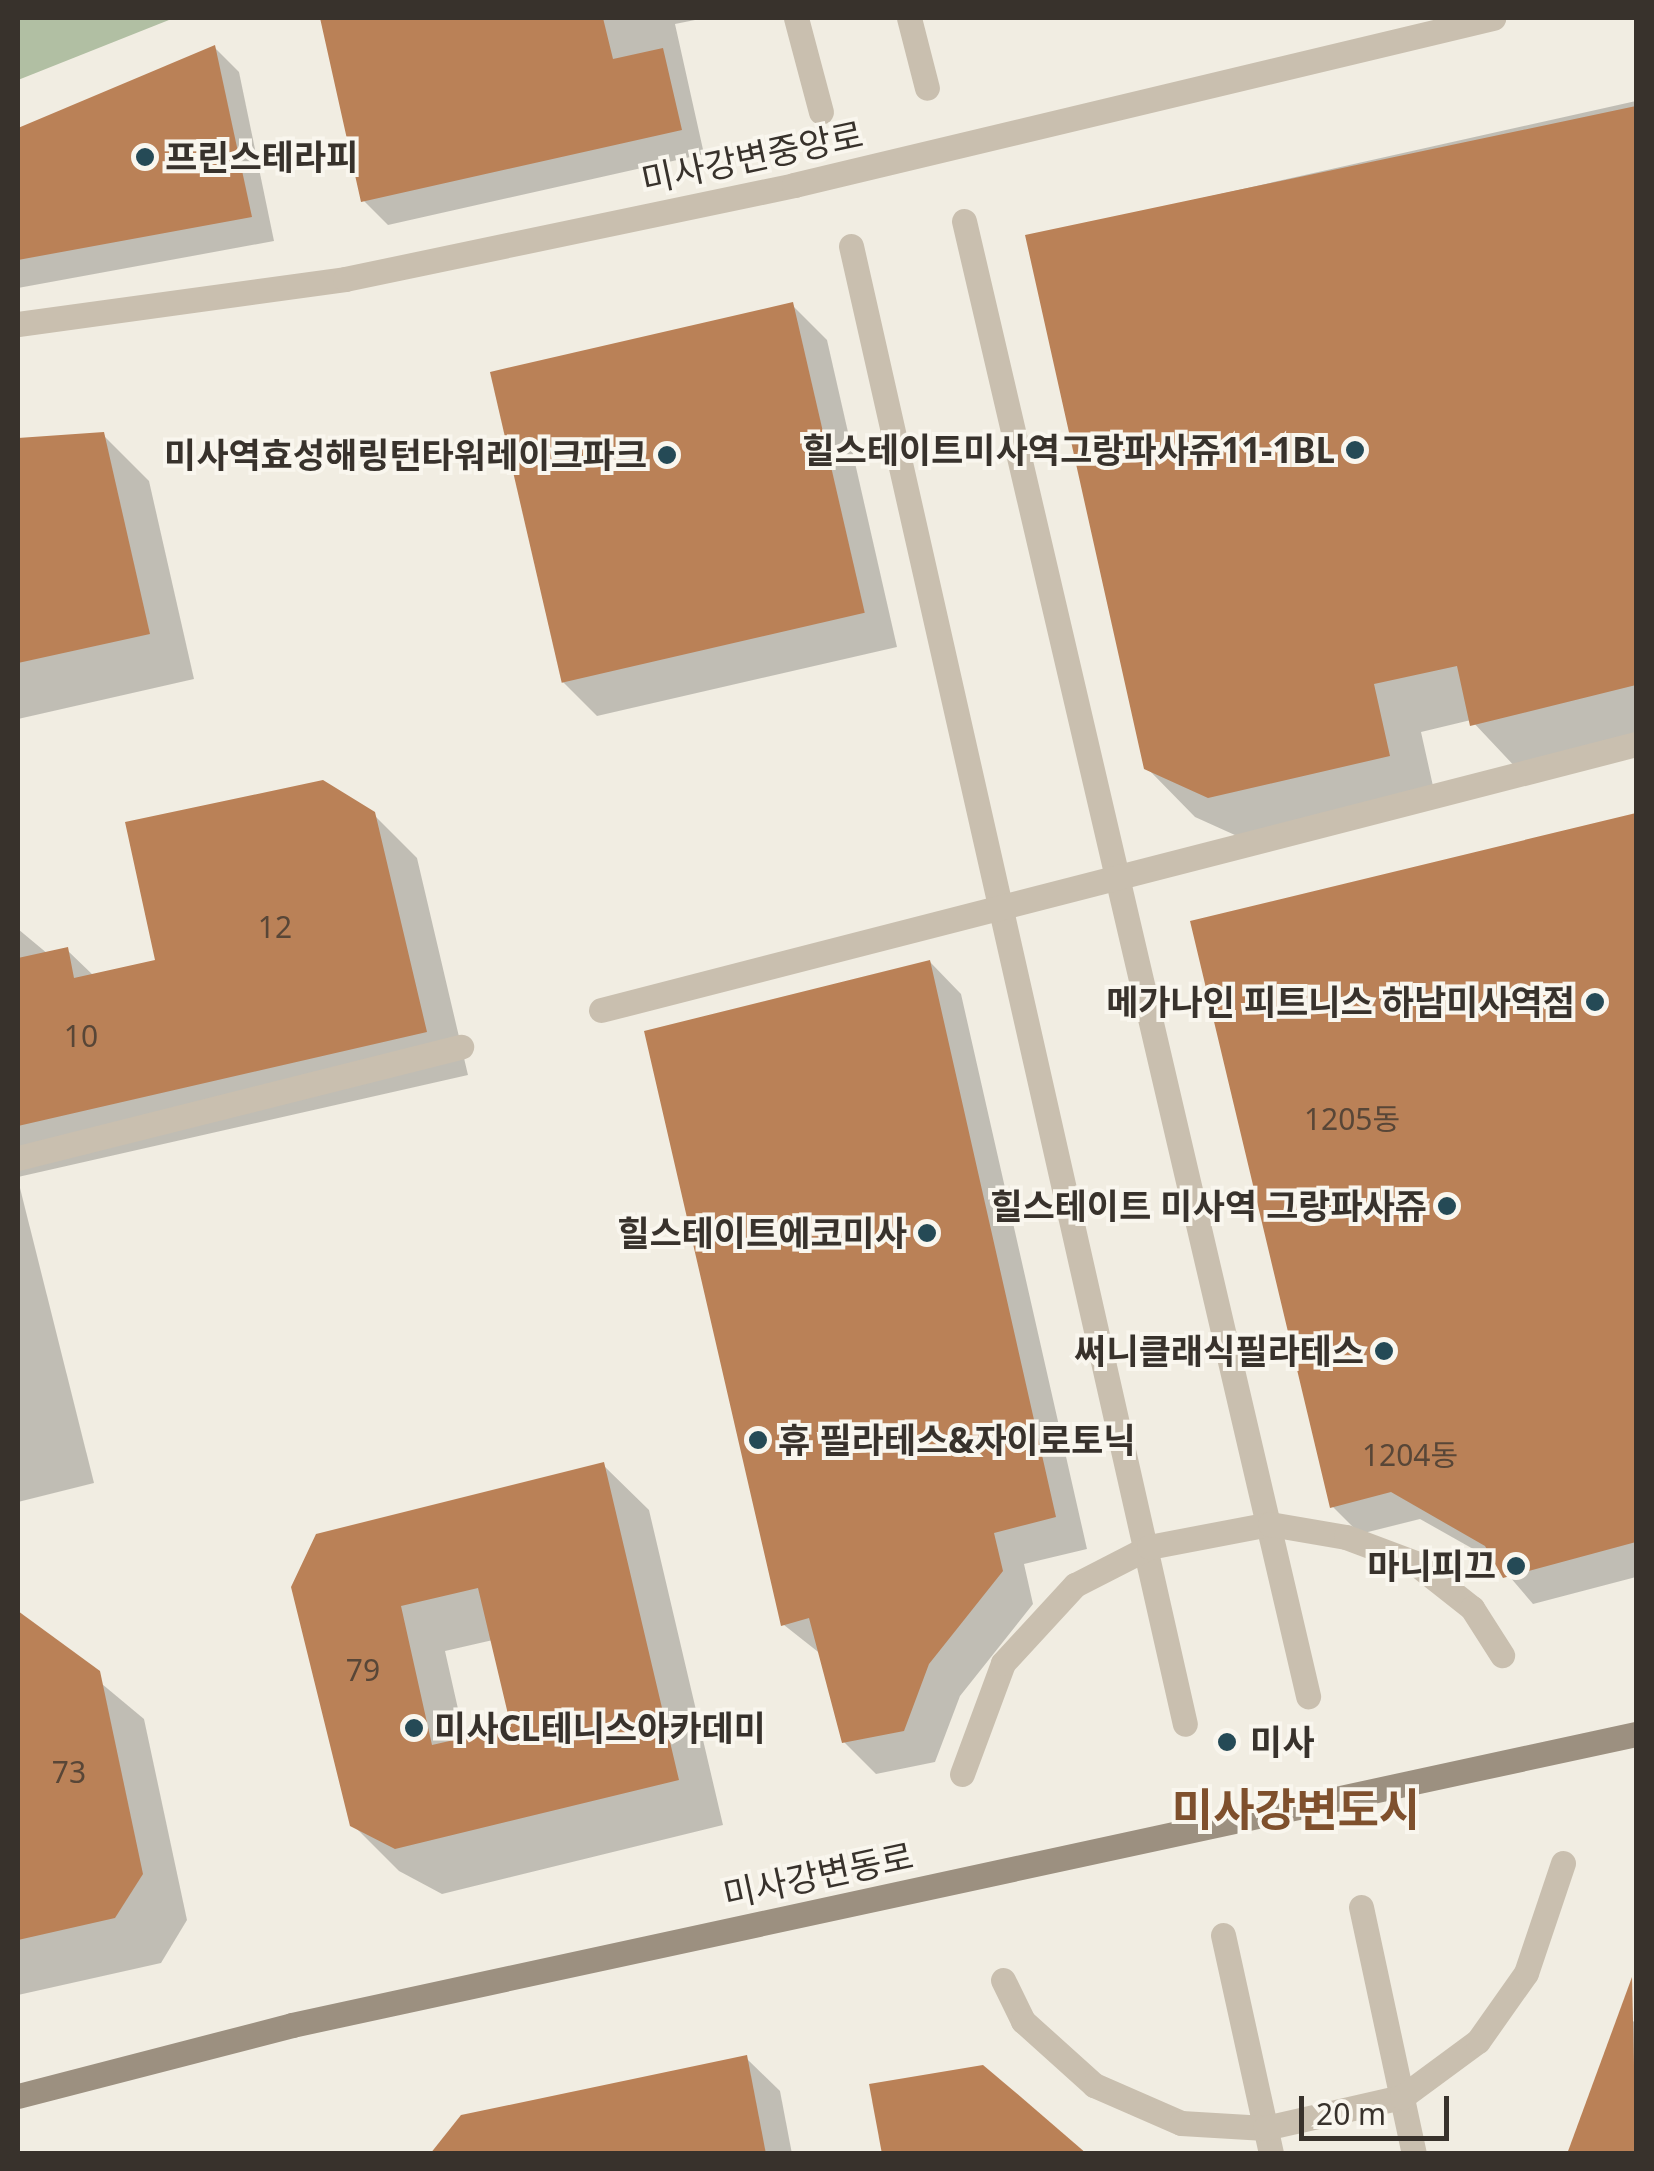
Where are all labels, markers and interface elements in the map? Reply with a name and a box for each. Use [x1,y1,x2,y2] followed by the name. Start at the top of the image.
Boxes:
[637,113,867,201] street label: 미사강변중앙로
[165,136,358,178] place label: 프린스테라피
[134,146,156,168] marker: 프린스테라피
[802,429,1335,471] place label: 힐스테이트미사역그랑파사쥬11-1BL
[164,434,647,476] place label: 미사역효성해링턴타워레이크파크
[1344,439,1366,461] marker: 힐스테이트미사역그랑파사쥬11-1BL
[656,444,678,466] marker: 미사역효성해링턴타워레이크파크
[258,909,292,945] house number: 12
[1106,981,1575,1023] place label: 메가나인 피트니스 하남미사역점
[1584,991,1606,1013] marker: 메가나인 피트니스 하남미사역점
[64,1018,98,1054] house number: 10
[1304,1101,1400,1137] house number: 1205동
[990,1185,1427,1227] place label: 힐스테이트 미사역 그랑파사쥬
[1436,1195,1458,1217] marker: 힐스테이트 미사역 그랑파사쥬
[617,1212,907,1254] place label: 힐스테이트에코미사
[916,1222,938,1244] marker: 힐스테이트에코미사
[1074,1330,1364,1372] place label: 써니클래식필라테스
[1373,1340,1395,1362] marker: 써니클래식필라테스
[778,1419,1135,1461] place label: 휴 필라테스&자이로토닉
[747,1429,769,1451] marker: 휴 필라테스&자이로토닉
[1362,1437,1458,1473] house number: 1204동
[1367,1545,1496,1587] place label: 마니피끄
[1505,1555,1527,1577] marker: 마니피끄
[346,1652,380,1688] house number: 79
[434,1707,766,1749] place label: 미사CL테니스아카데미
[403,1717,425,1739] marker: 미사CL테니스아카데미
[1250,1721,1314,1763] place label: 미사
[1214,1729,1240,1755] marker: 미사
[52,1754,86,1790] house number: 73
[1172,1782,1420,1836] district label: 미사강변도시
[719,1834,917,1916] street label: 미사강변동로
[1304,2076,1454,2138] scale bar
[1316,2093,1386,2134] text: 20 m

